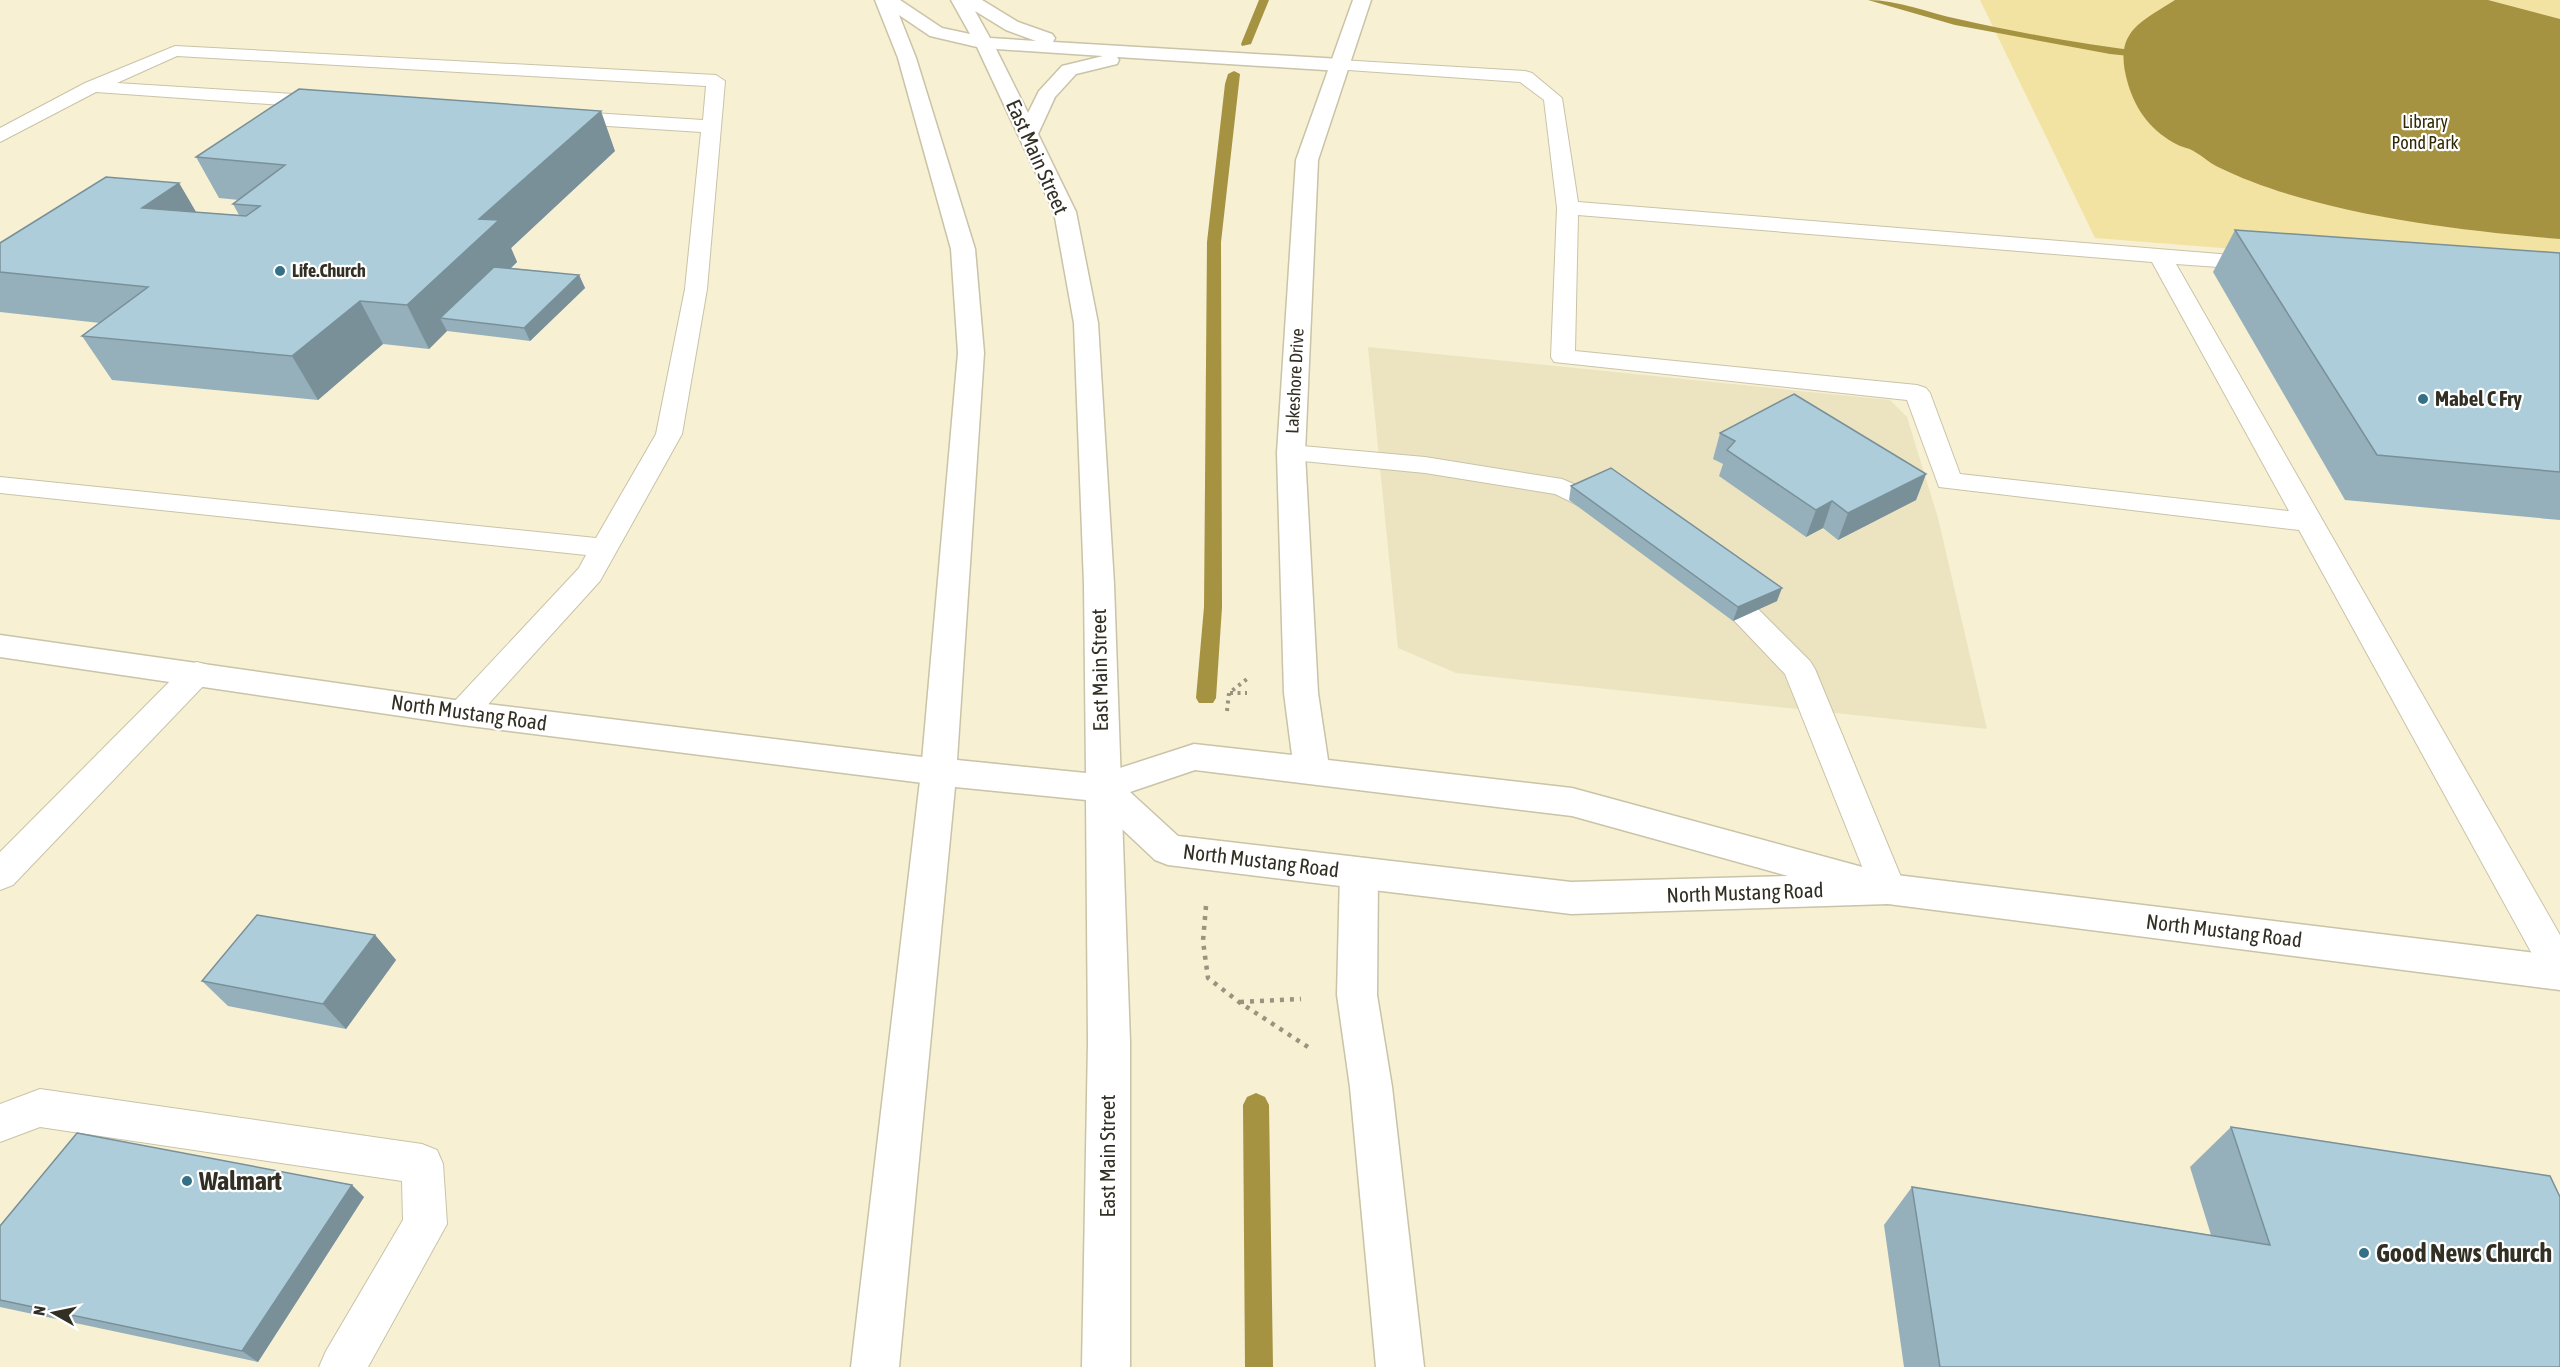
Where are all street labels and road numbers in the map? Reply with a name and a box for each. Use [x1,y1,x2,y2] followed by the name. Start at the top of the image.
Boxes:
[1002,96,1074,218] street label: East Main Street
[1281,328,1308,434] street label: Lakeshore Drive
[1086,608,1112,732] street label: East Main Street
[390,689,549,735] street label: North Mustang Road
[1182,839,1340,881] street label: North Mustang Road
[1666,877,1824,907] street label: North Mustang Road
[2145,909,2303,951] street label: North Mustang Road
[1095,1095,1119,1217] street label: East Main Street

